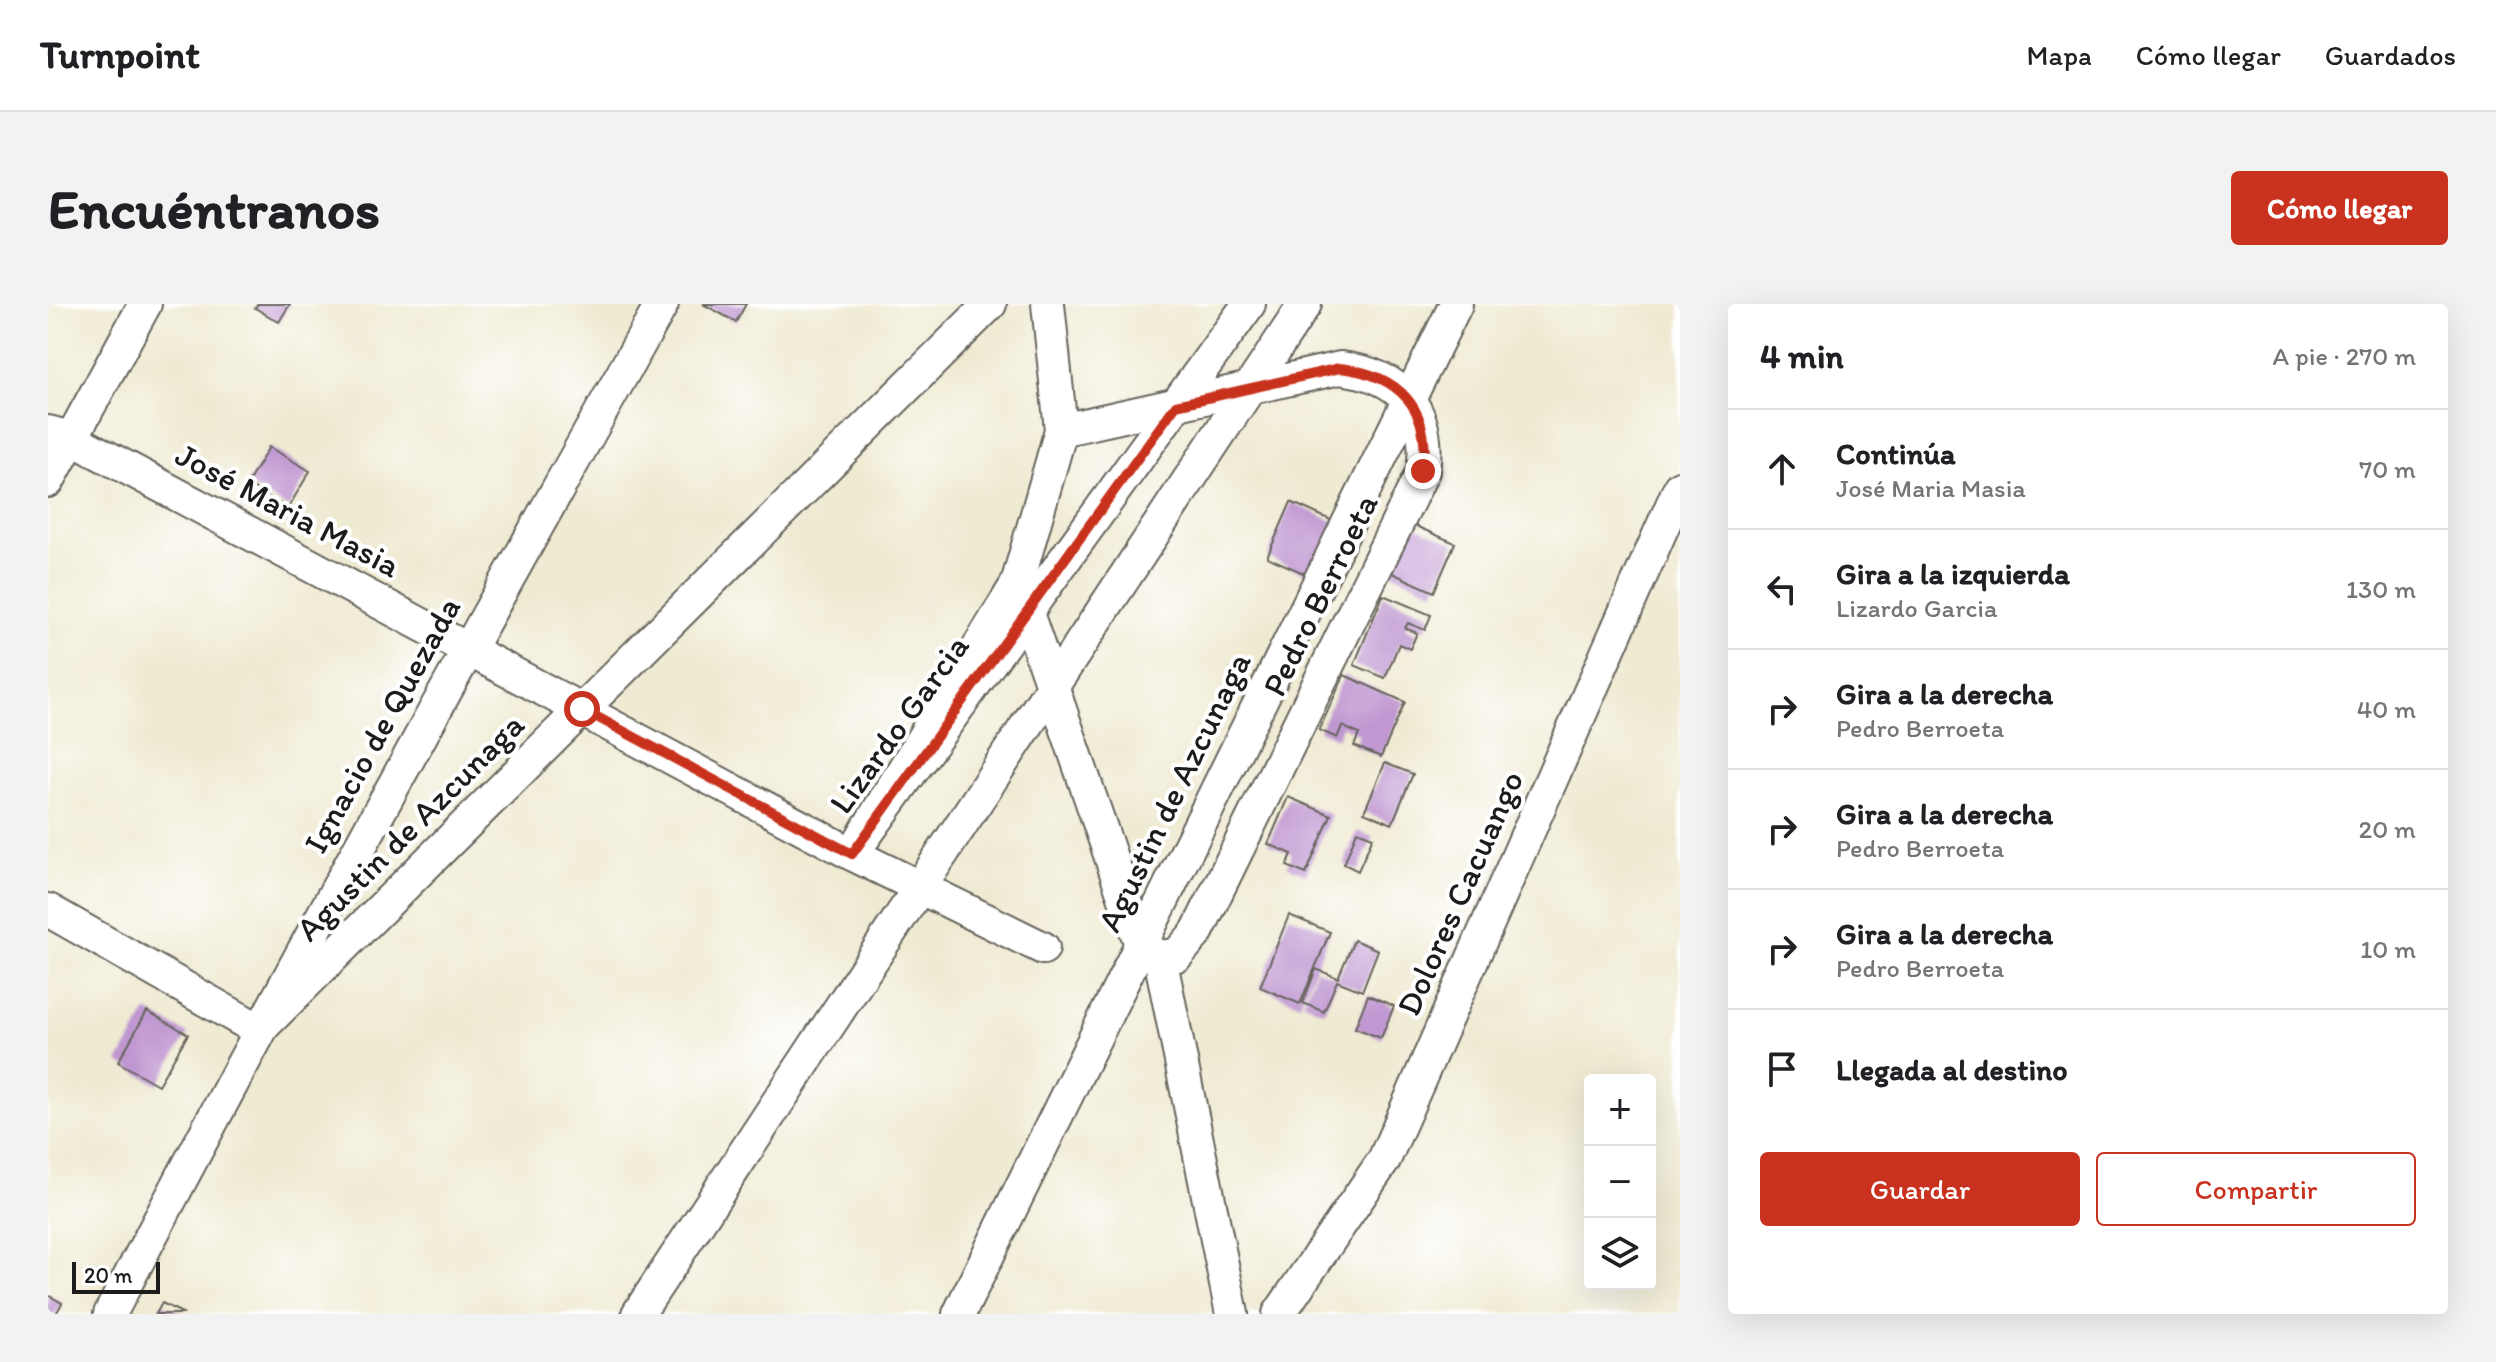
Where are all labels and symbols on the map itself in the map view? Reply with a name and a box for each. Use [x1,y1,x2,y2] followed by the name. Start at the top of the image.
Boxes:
[169,434,407,587] street label: José Maria Masia
[1405,453,1441,489] route end
[1253,487,1387,703] street label: Pedro Berroeta
[295,590,469,860] street label: Ignacio de Quezada
[820,626,978,821] street label: Lizardo Garcia
[1089,645,1260,938] street label: Agustin de Azcunaga
[564,691,600,727] route start
[287,704,533,950] street label: Agustin de Azcunaga
[1388,764,1532,1022] street label: Dolores Cacuango
[72,1258,160,1294] scale bar

